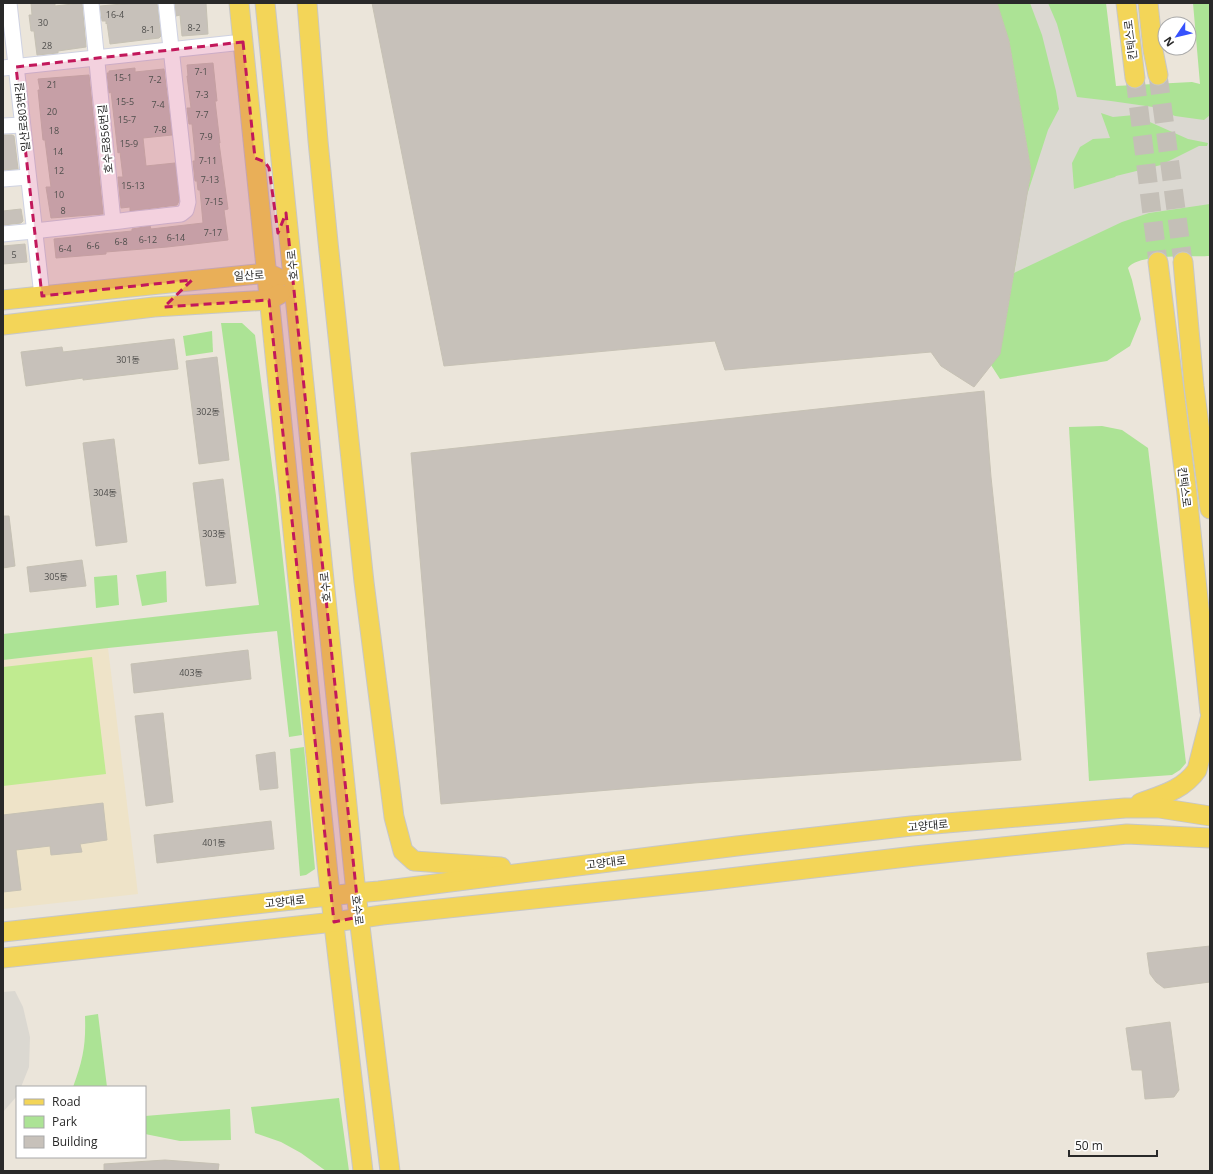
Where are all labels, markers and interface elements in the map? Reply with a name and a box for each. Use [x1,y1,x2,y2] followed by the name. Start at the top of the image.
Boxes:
[106,8,124,21] house number: 16-4
[38,16,48,29] house number: 30
[1157,16,1197,56] north arrow
[1120,19,1140,61] street label: 킨텍스로
[187,21,201,34] house number: 8-2
[141,23,155,36] house number: 8-1
[1160,34,1177,50] text: N
[42,39,52,52] house number: 28
[194,65,208,78] house number: 7-1
[114,71,132,84] house number: 15-1
[148,73,162,86] house number: 7-2
[47,78,57,91] house number: 21
[11,82,33,152] street label: 일산로803번길
[195,88,209,101] house number: 7-3
[116,95,134,108] house number: 15-5
[151,98,165,111] house number: 7-4
[94,104,116,174] street label: 호수로856번길
[47,105,57,118] house number: 20
[195,108,209,121] house number: 7-7
[118,113,136,126] house number: 15-7
[153,123,167,136] house number: 7-8
[49,124,59,137] house number: 18
[199,130,213,143] house number: 7-9
[120,137,138,150] house number: 15-9
[53,145,63,158] house number: 14
[199,154,217,167] house number: 7-11
[54,164,64,177] house number: 12
[201,173,219,186] house number: 7-13
[121,179,145,192] house number: 15-13
[54,188,64,201] house number: 10
[205,195,223,208] house number: 7-15
[60,204,66,217] house number: 8
[204,226,222,239] house number: 7-17
[167,231,185,244] house number: 6-14
[139,233,157,246] house number: 6-12
[114,235,128,248] house number: 6-8
[86,239,100,252] house number: 6-6
[58,242,72,255] house number: 6-4
[11,248,17,261] house number: 5
[283,249,301,281] street label: 호수로
[233,267,265,283] street label: 일산로
[116,353,140,366] house number: 301동
[196,405,220,418] house number: 302동
[1175,466,1195,508] street label: 킨텍스로
[93,486,117,499] house number: 304동
[202,527,226,540] house number: 303동
[44,570,68,583] house number: 305동
[316,571,334,603] street label: 호수로
[179,666,203,679] house number: 403동
[907,816,949,834] street label: 고양대로
[202,836,226,849] house number: 401동
[585,852,627,872] street label: 고양대로
[264,891,306,911] street label: 고양대로
[349,894,367,926] street label: 호수로
[16,1086,146,1158] legend
[52,1093,81,1110] text: Road
[52,1113,78,1130] text: Park
[1069,1132,1157,1158] scale bar
[52,1133,98,1150] text: Building
[1075,1137,1103,1154] text: 50 m

